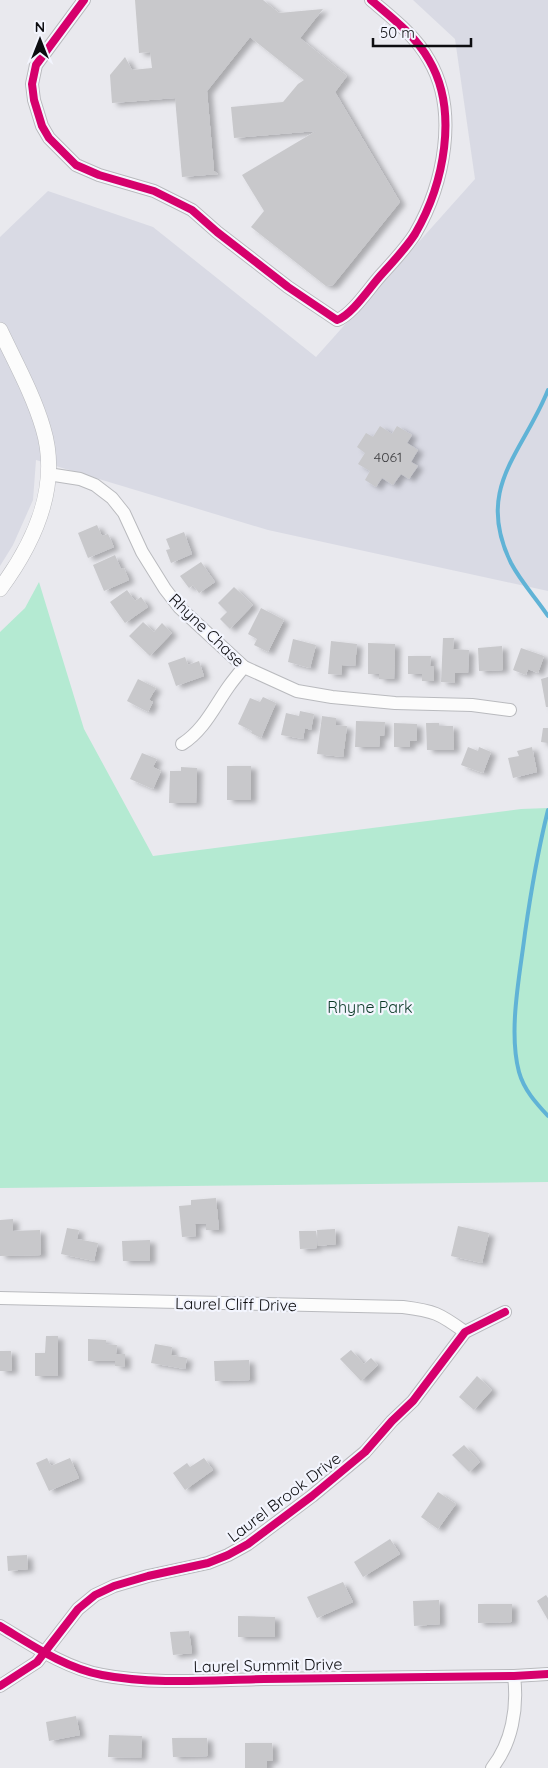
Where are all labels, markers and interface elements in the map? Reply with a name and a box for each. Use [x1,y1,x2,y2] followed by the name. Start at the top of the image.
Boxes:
[15,15,65,65] north arrow
[373,15,470,47] scale bar
[35,18,45,36] text: N
[380,23,415,42] text: 50 m
[374,448,402,466] house number: 4061
[165,589,249,671] street label: Rhyne Chase
[327,997,413,1017] park label: Rhyne Park
[175,1293,297,1315] street label: Laurel Cliff Drive
[223,1448,345,1546] street label: Laurel Brook Drive
[193,1654,343,1676] street label: Laurel Summit Drive

